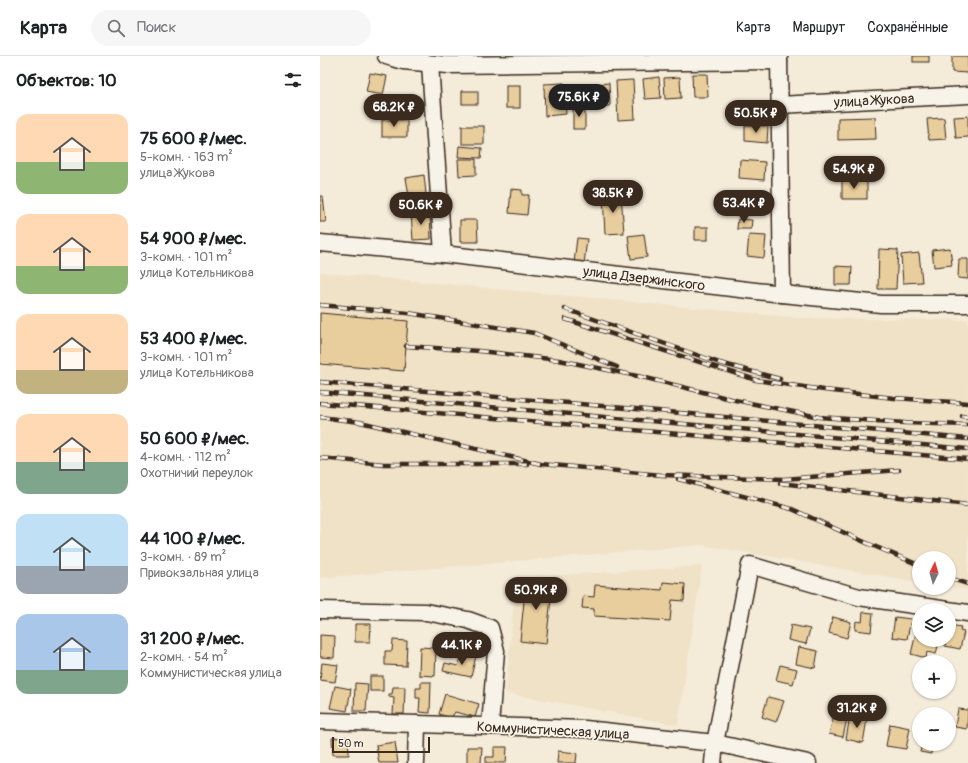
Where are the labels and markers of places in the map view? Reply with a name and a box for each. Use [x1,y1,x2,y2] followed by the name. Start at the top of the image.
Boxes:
[542,84,616,118] pin: 75.6K ₽
[357,94,431,128] pin: 68.2K ₽
[719,100,793,134] pin: 50.5K ₽
[817,156,891,190] pin: 54.9K ₽
[576,180,650,214] pin: 38.5K ₽
[707,190,781,224] pin: 53.4K ₽
[384,192,458,226] pin: 50.6K ₽
[499,577,573,611] pin: 50.9K ₽
[425,632,499,666] pin: 44.1K ₽
[820,695,894,729] pin: 31.2K ₽

